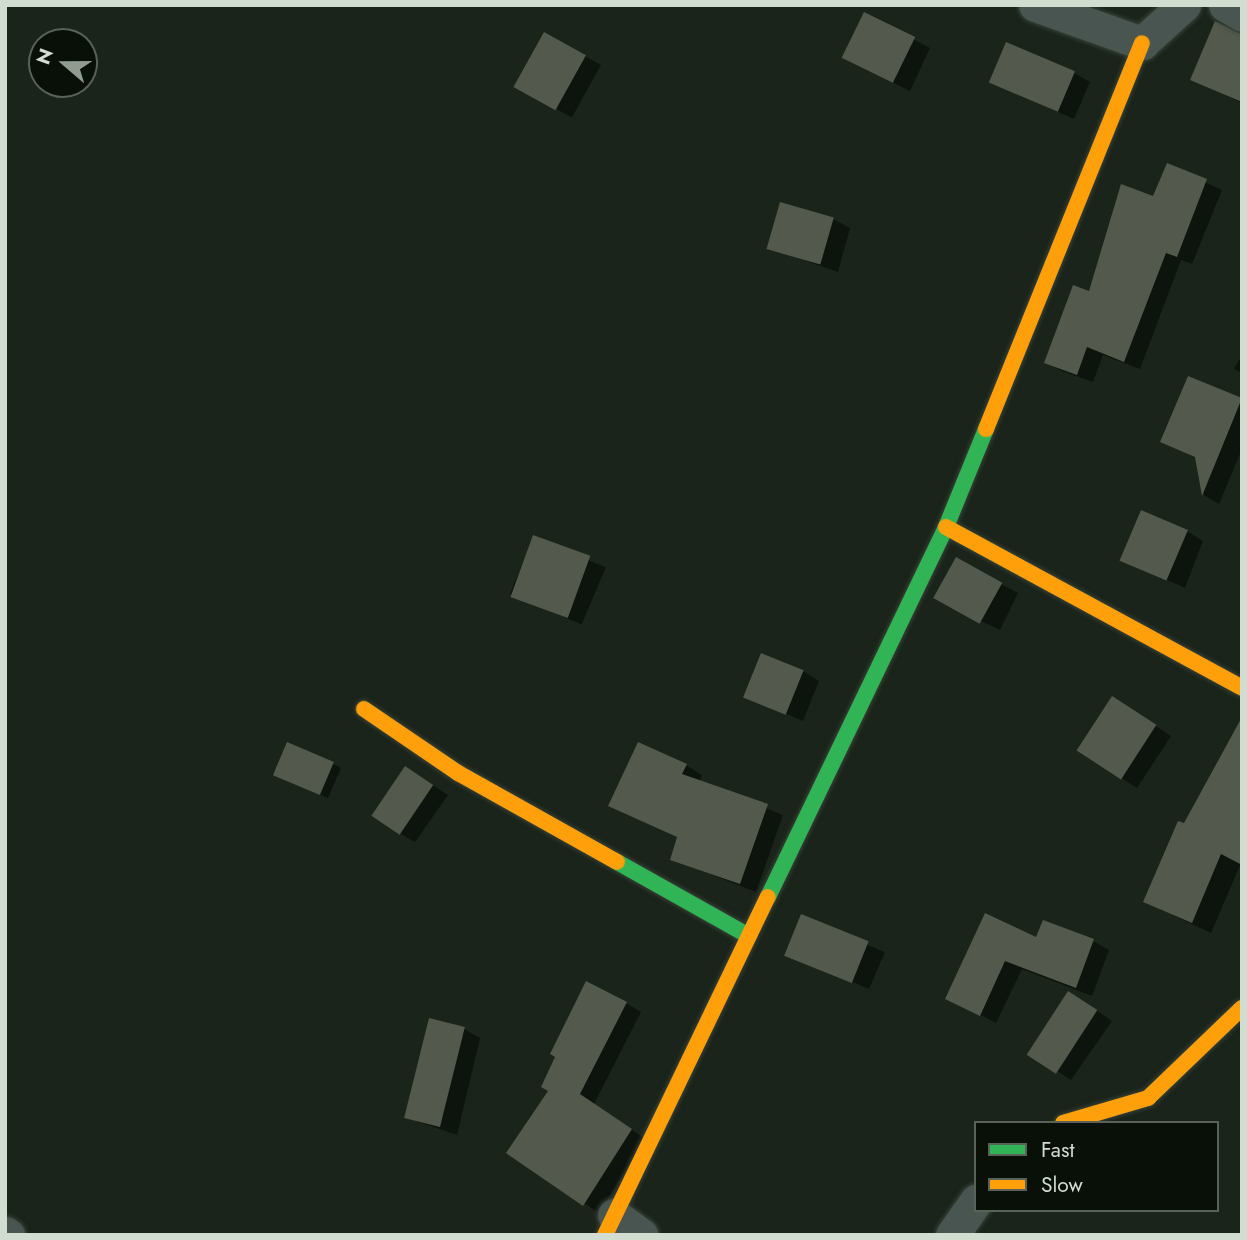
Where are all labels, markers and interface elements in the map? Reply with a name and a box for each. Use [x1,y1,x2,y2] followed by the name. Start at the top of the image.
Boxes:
[28,28,98,98] north arrow
[29,45,60,68] text: N
[974,1121,1219,1212] legend
[1041,1135,1074,1165] text: Fast
[1041,1170,1083,1200] text: Slow

